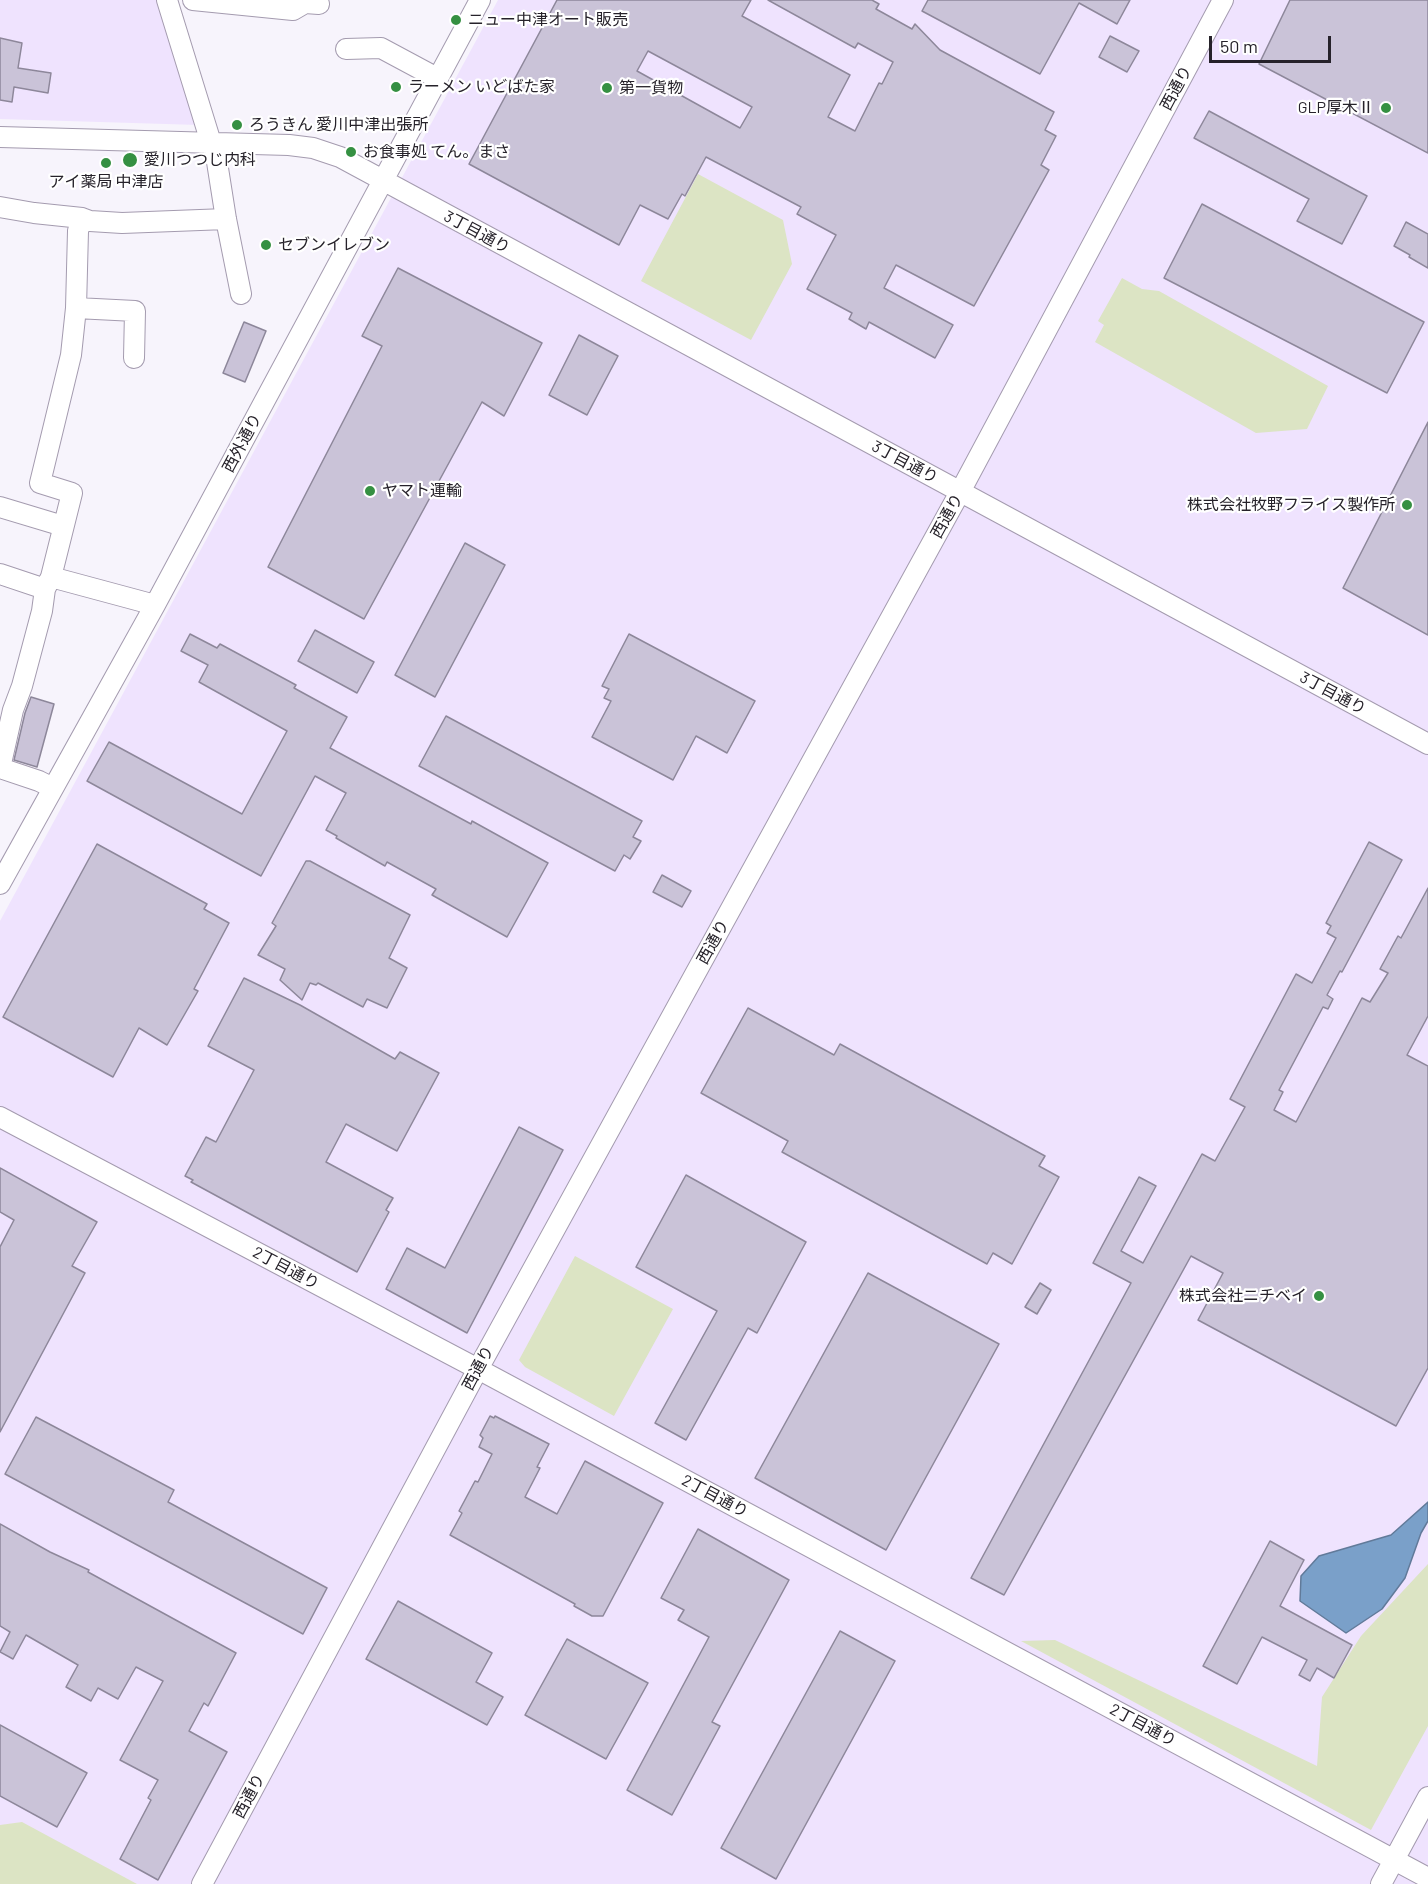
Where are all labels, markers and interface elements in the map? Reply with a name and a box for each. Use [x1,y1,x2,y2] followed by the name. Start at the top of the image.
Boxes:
[468,10,628,30] place label: ニュー中津オート販売
[449,13,463,27] marker: ニュー中津オート販売
[1212,24,1334,62] scale bar
[1220,35,1258,57] text: 50 m
[1156,62,1196,114] street label: 西通り
[408,77,555,97] place label: ラーメン いどばた家
[619,78,683,98] place label: 第一貨物
[389,80,403,94] marker: ラーメン いどばた家
[600,81,614,95] marker: 第一貨物
[1298,98,1374,118] place label: GLP厚木Ⅱ
[1379,101,1393,115] marker: GLP厚木Ⅱ
[249,115,428,135] place label: ろうきん 愛川中津出張所
[230,118,244,132] marker: ろうきん 愛川中津出張所
[363,142,510,162] place label: お食事処 てん。まさ
[344,145,358,159] marker: お食事処 てん。まさ
[144,150,256,170] place label: 愛川つつじ内科
[121,151,139,169] marker: 愛川つつじ内科
[99,156,113,170] marker: アイ薬局 中津店
[48,172,164,192] place label: アイ薬局 中津店
[441,207,513,257] street label: 3丁目通り
[278,235,390,255] place label: セブンイレブン
[259,238,273,252] marker: セブンイレブン
[219,410,265,476] street label: 西外通り
[869,437,941,487] street label: 3丁目通り
[382,481,462,501] place label: ヤマト運輸
[363,484,377,498] marker: ヤマト運輸
[927,490,967,542] street label: 西通り
[1187,495,1395,515] place label: 株式会社牧野フライス製作所
[1400,498,1414,512] marker: 株式会社牧野フライス製作所
[1297,668,1369,718] street label: 3丁目通り
[693,916,733,968] street label: 西通り
[249,1242,323,1294] street label: 2丁目通り
[1179,1286,1307,1306] place label: 株式会社ニチベイ
[1312,1289,1326,1303] marker: 株式会社ニチベイ
[458,1342,498,1394] street label: 西通り
[678,1470,752,1522] street label: 2丁目通り
[1106,1699,1180,1751] street label: 2丁目通り
[229,1770,269,1822] street label: 西通り

